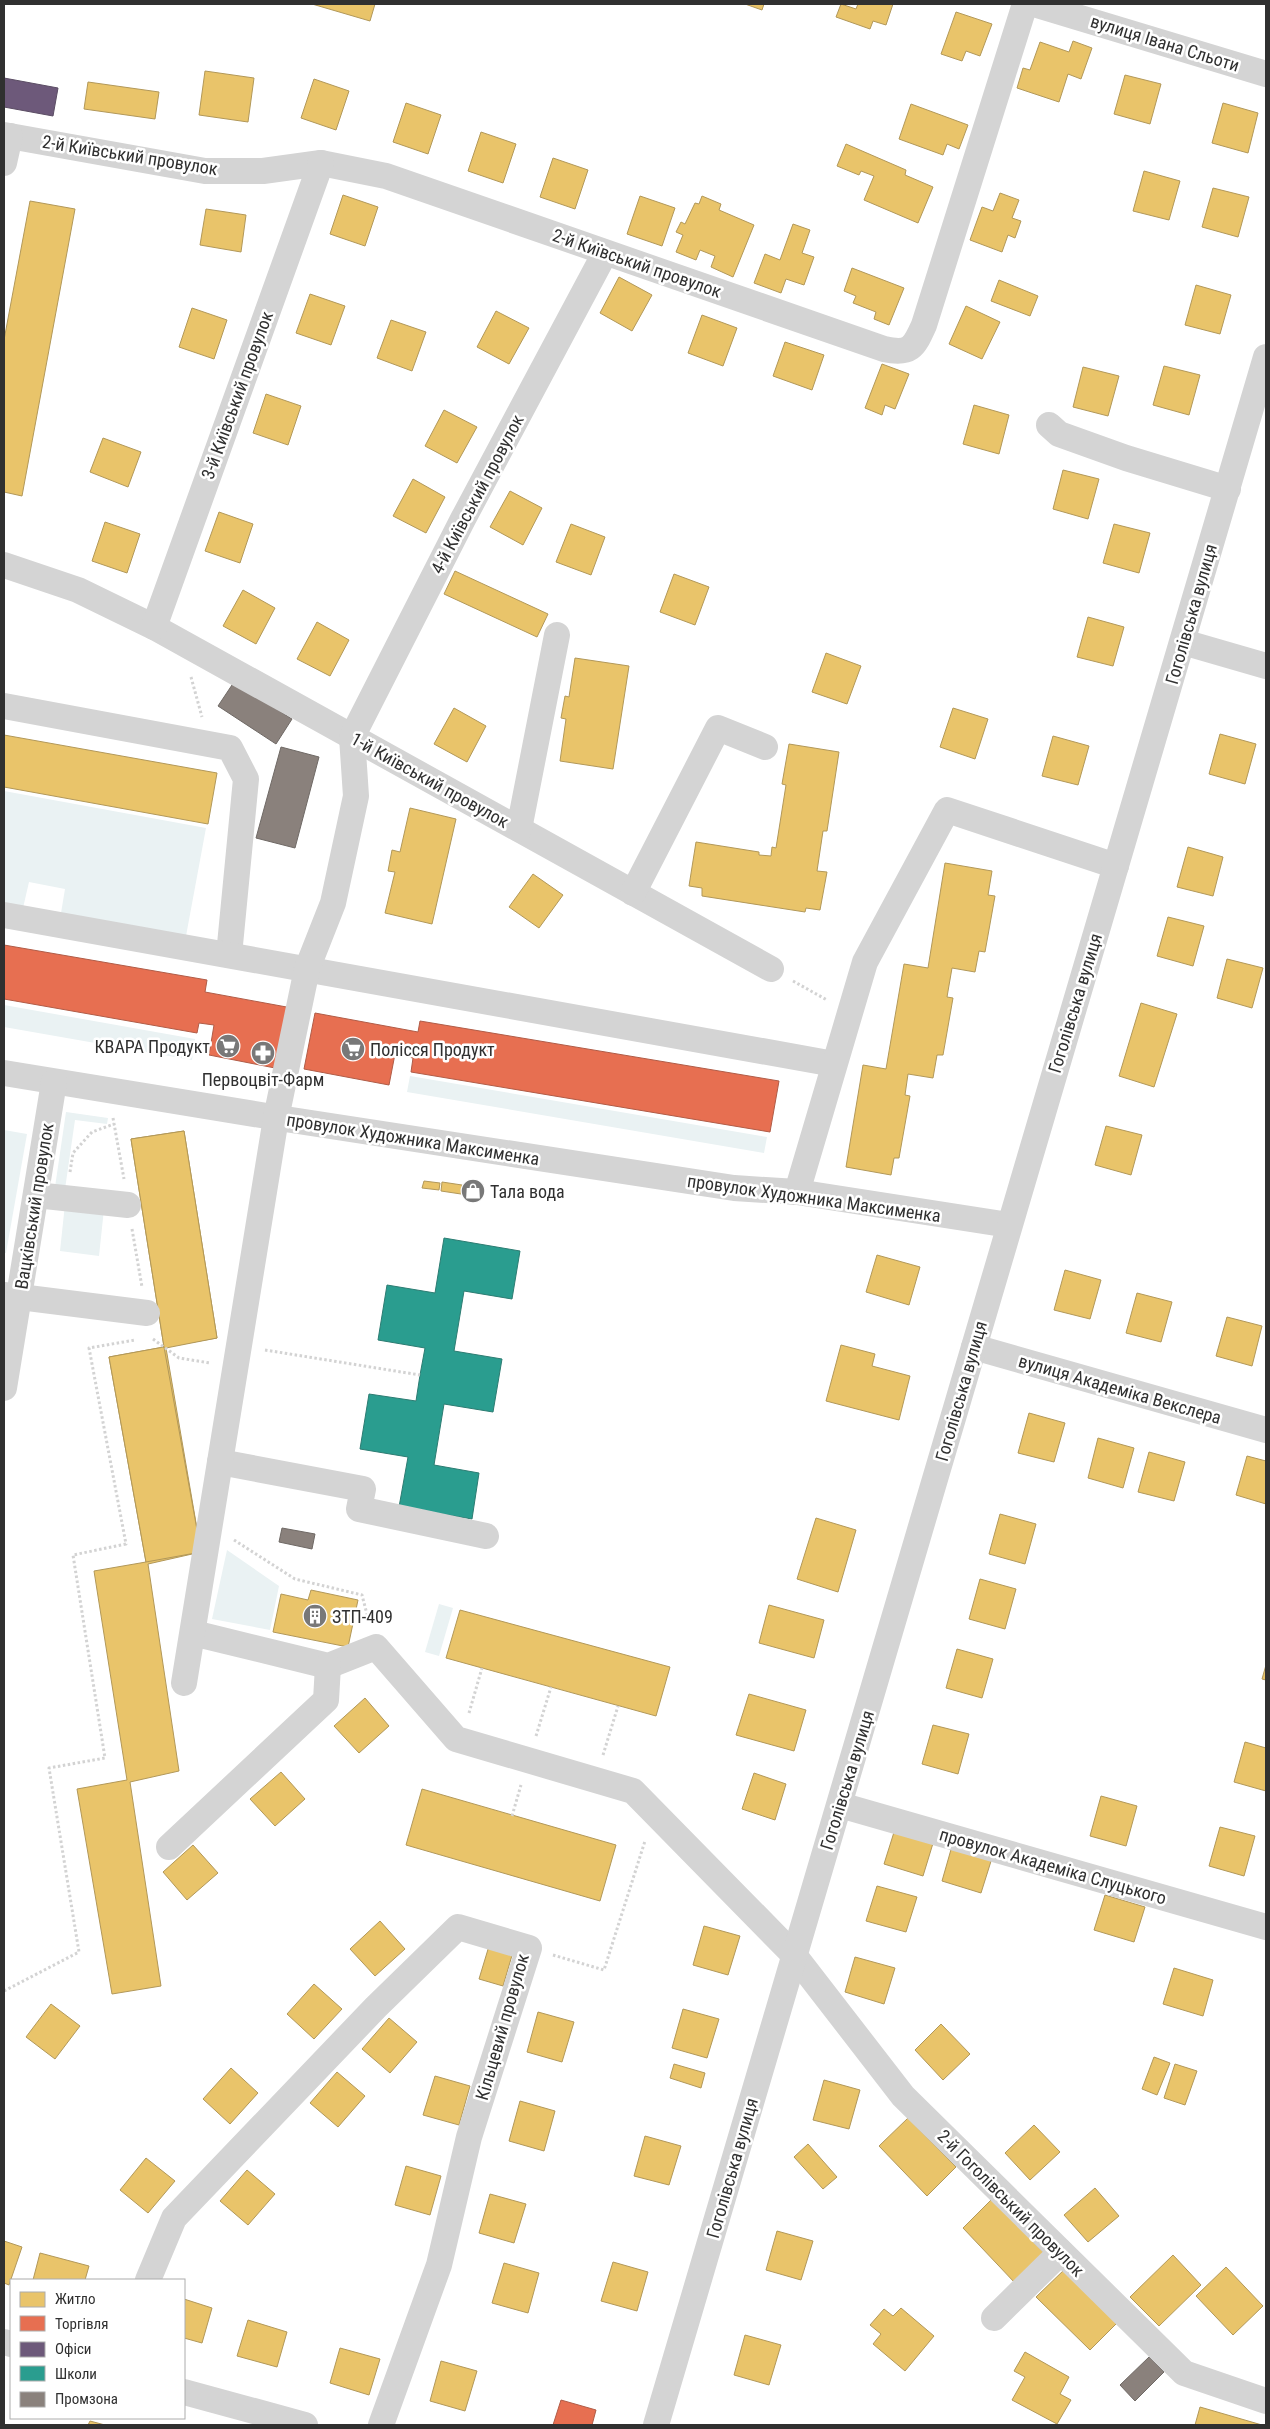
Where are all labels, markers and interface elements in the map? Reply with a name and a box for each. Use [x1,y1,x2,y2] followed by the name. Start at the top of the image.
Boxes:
[1088,10,1242,76] street label: вулиця Івана Сльоти
[41,131,219,179] street label: 2-й Київський провулок
[550,224,724,302] street label: 2-й Київський провулок
[197,308,277,482] street label: 3-й Київський провулок
[426,411,528,577] street label: 4-й Київський провулок
[1161,541,1221,687] street label: Гоголівська вулиця
[347,728,513,832] street label: 1-й Київський провулок
[1044,931,1106,1075] street label: Гоголівська вулиця
[215,1033,241,1059] supermarket icon: КВАРА Продукт
[95,1036,210,1057] place label: КВАРА Продукт
[340,1036,366,1062] supermarket icon: Полісся Продукт
[370,1039,495,1060] place label: Полісся Продукт
[250,1040,276,1066] pharmacy icon: Первоцвіт-Фарм
[202,1069,324,1090] place label: Первоцвіт-Фарм
[285,1109,541,1169] street label: провулок Художника Максименка
[11,1121,58,1291] street label: Вацківський провулок
[686,1170,942,1226] street label: провулок Художника Максименка
[460,1178,486,1204] shop icon: Тала вода
[490,1181,565,1202] place label: Тала вода
[931,1318,991,1464] street label: Гоголівська вулиця
[1016,1350,1224,1428] street label: вулиця Академіка Векслера
[302,1603,328,1629] building icon: ЗТП-409
[332,1606,393,1627] place label: ЗТП-409
[816,1708,878,1852] street label: Гоголівська вулиця
[937,1824,1169,1908] street label: провулок Академіка Слуцького
[471,1951,533,2103] street label: Кільцевий провулок
[702,2095,762,2241] street label: Гоголівська вулиця
[933,2125,1089,2281] street label: 2-й Гоголівський провулок
[10,2279,185,2419] legend
[55,2290,95,2308] text: Житло
[55,2315,108,2333] text: Торгівля
[55,2340,91,2358] text: Офіси
[55,2365,97,2383] text: Школи
[55,2390,118,2408] text: Промзона

